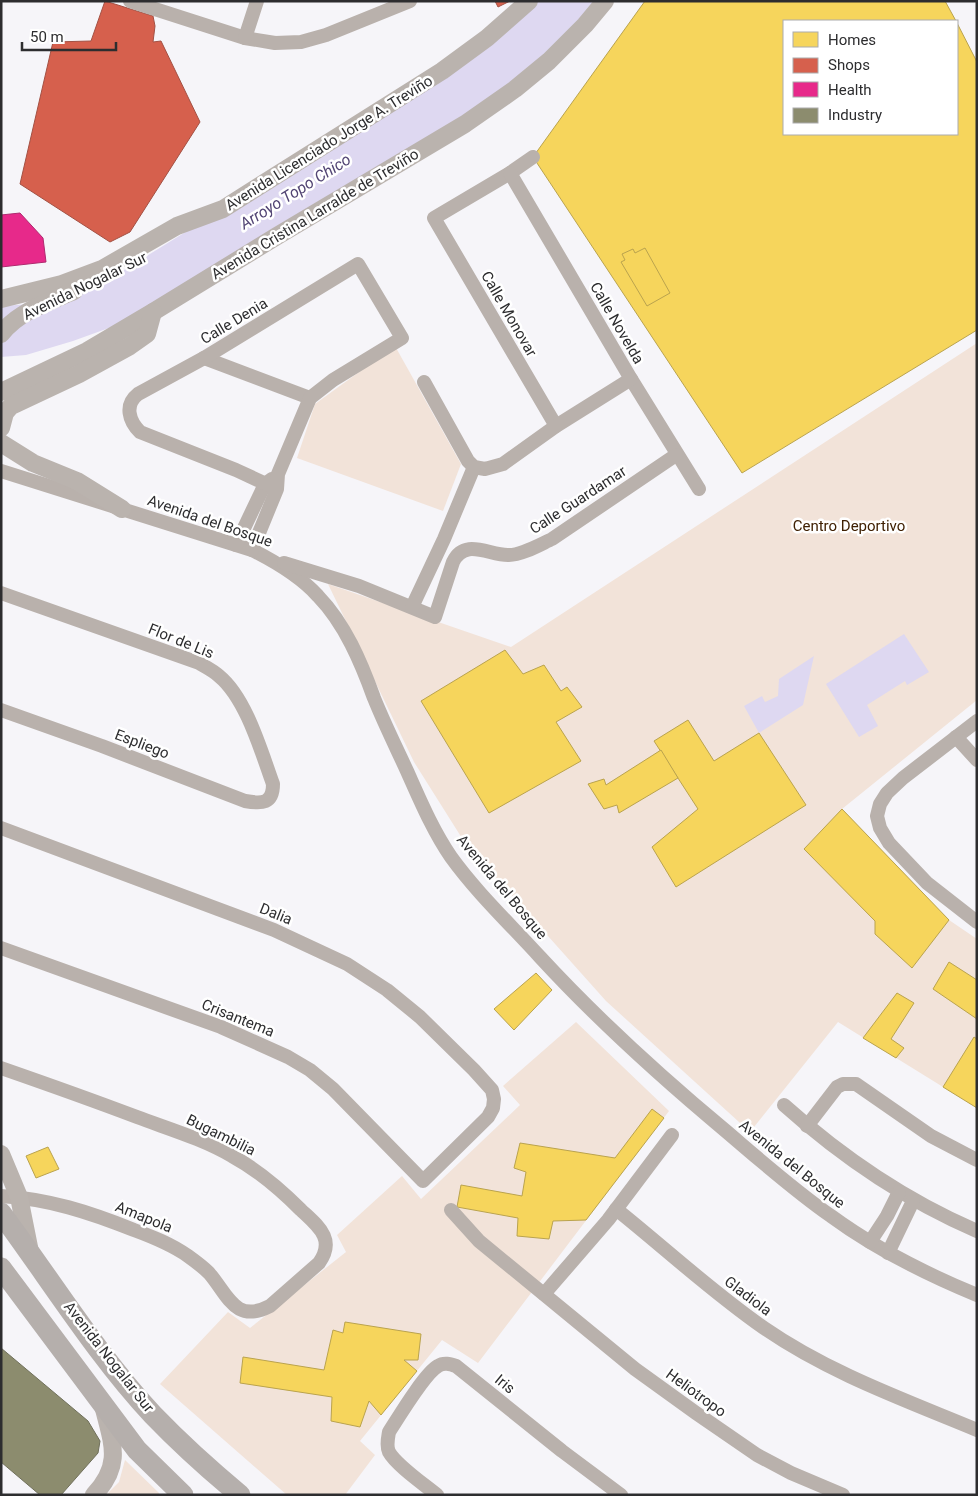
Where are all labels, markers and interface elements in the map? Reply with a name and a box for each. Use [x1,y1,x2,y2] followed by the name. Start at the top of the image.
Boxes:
[22,20,116,52] scale bar
[783,20,958,135] legend
[30,28,64,46] text: 50 m
[828,31,876,49] text: Homes
[828,56,870,74] text: Shops
[222,72,436,214] street label: Avenida Licenciado Jorge A. Treviño
[828,81,872,99] text: Health
[828,106,882,124] text: Industry
[208,145,422,283] street label: Avenida Cristina Larralde de Treviño
[235,150,354,234] water label: Arroyo Topo Chico
[20,248,150,324] street label: Avenida Nogalar Sur
[477,268,541,360] street label: Calle Monovar
[586,279,648,367] street label: Calle Novelda
[197,294,271,348] street label: Calle Denia
[526,462,630,538] street label: Calle Guardamar
[145,491,275,551] street label: Avenida del Bosque
[793,517,905,535] park label: Centro Deportivo
[146,620,216,662] street label: Flor de Lis
[112,725,172,763] street label: Espliego
[453,831,551,943] street label: Avenida del Bosque
[257,899,295,929] street label: Dalia
[199,995,277,1041] street label: Crisantema
[183,1110,259,1160] street label: Bugambilia
[735,1116,849,1212] street label: Avenida del Bosque
[113,1197,175,1237] street label: Amapola
[721,1272,775,1320] street label: Gladiola
[60,1298,158,1416] street label: Avenida Nogalar Sur
[662,1365,730,1421] street label: Heliotropo
[491,1371,519,1397] street label: Iris

